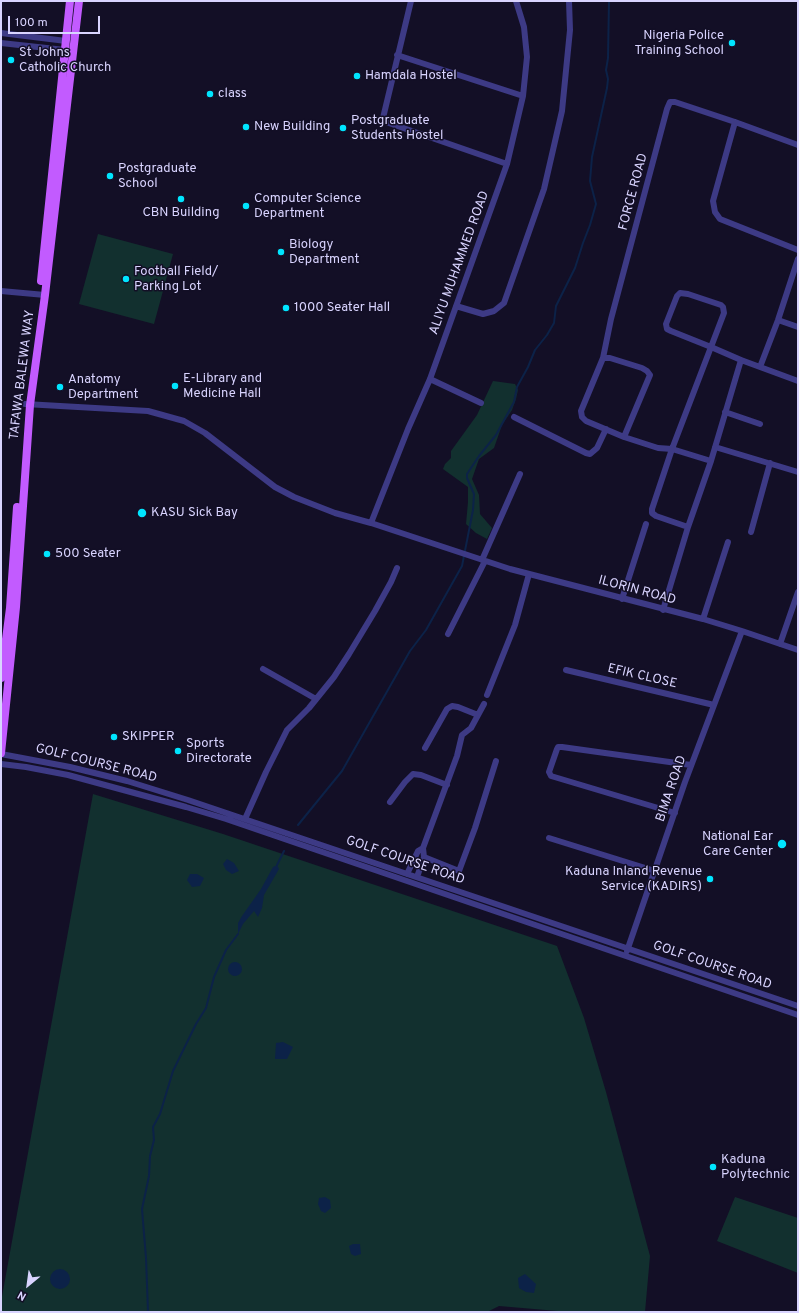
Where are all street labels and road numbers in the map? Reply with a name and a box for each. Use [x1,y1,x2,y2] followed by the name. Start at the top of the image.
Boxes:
[616,152,652,232] street label: FORCE ROAD
[427,189,493,337] street label: ALIYU MUHAMMED ROAD
[7,309,39,441] street label: TAFAWA BALEWA WAY
[596,573,678,609] street label: ILORIN ROAD
[606,661,678,693] street label: EFIK CLOSE
[34,741,158,787] street label: GOLF COURSE ROAD
[653,754,691,824] street label: BIMA ROAD
[344,833,466,889] street label: GOLF COURSE ROAD
[651,938,773,994] street label: GOLF COURSE ROAD

